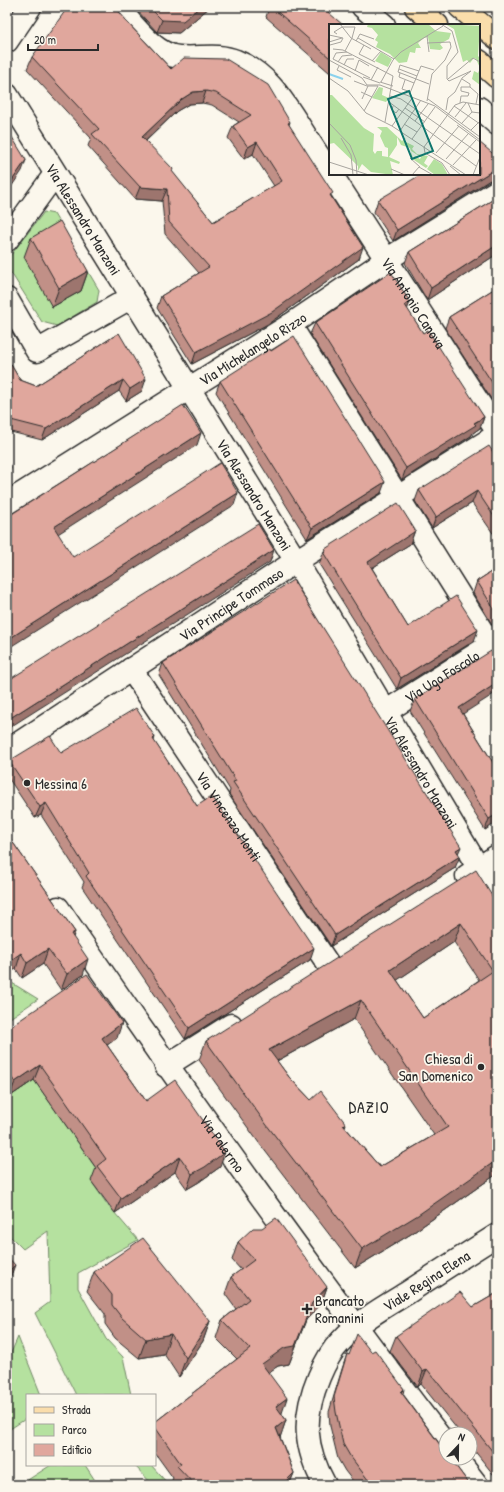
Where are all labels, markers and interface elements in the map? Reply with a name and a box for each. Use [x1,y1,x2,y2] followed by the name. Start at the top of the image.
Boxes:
[329,24,480,175] inset map
[28,26,98,52] scale bar
[34,31,56,48] text: 20 m
[41,159,127,279] street label: Via Alessandro Manzoni
[377,253,451,352] street label: Via Antonio Canova
[195,307,310,390] street label: Via Michelangelo Rizzo
[212,434,297,554] street label: Via Alessandro Manzoni
[175,562,287,646] street label: Via Principe Tommaso
[400,645,483,708] street label: Via Ugo Foscolo
[380,712,463,833] street label: Via Alessandro Manzoni
[192,767,267,866] street label: Via Vincenzo Monti
[35,773,87,794] place label: Messina 6
[22,778,32,788] marker: Messina 6
[399,1048,473,1086] place label: Chiesa di San Domenico
[476,1062,486,1072] marker: Chiesa di San Domenico
[348,1096,390,1118] district label: DAZIO
[195,1110,250,1176] street label: Via Palermo
[379,1245,474,1316] street label: Viale Regina Elena
[315,1290,364,1328] place label: Brancato Romanini
[302,1304,312,1314] marker: Brancato Romanini
[26,1394,156,1466] legend
[62,1401,91,1418] text: Strada
[62,1421,87,1438] text: Parco
[438,1426,478,1466] north arrow
[456,1429,467,1444] text: N
[62,1441,92,1458] text: Edificio

